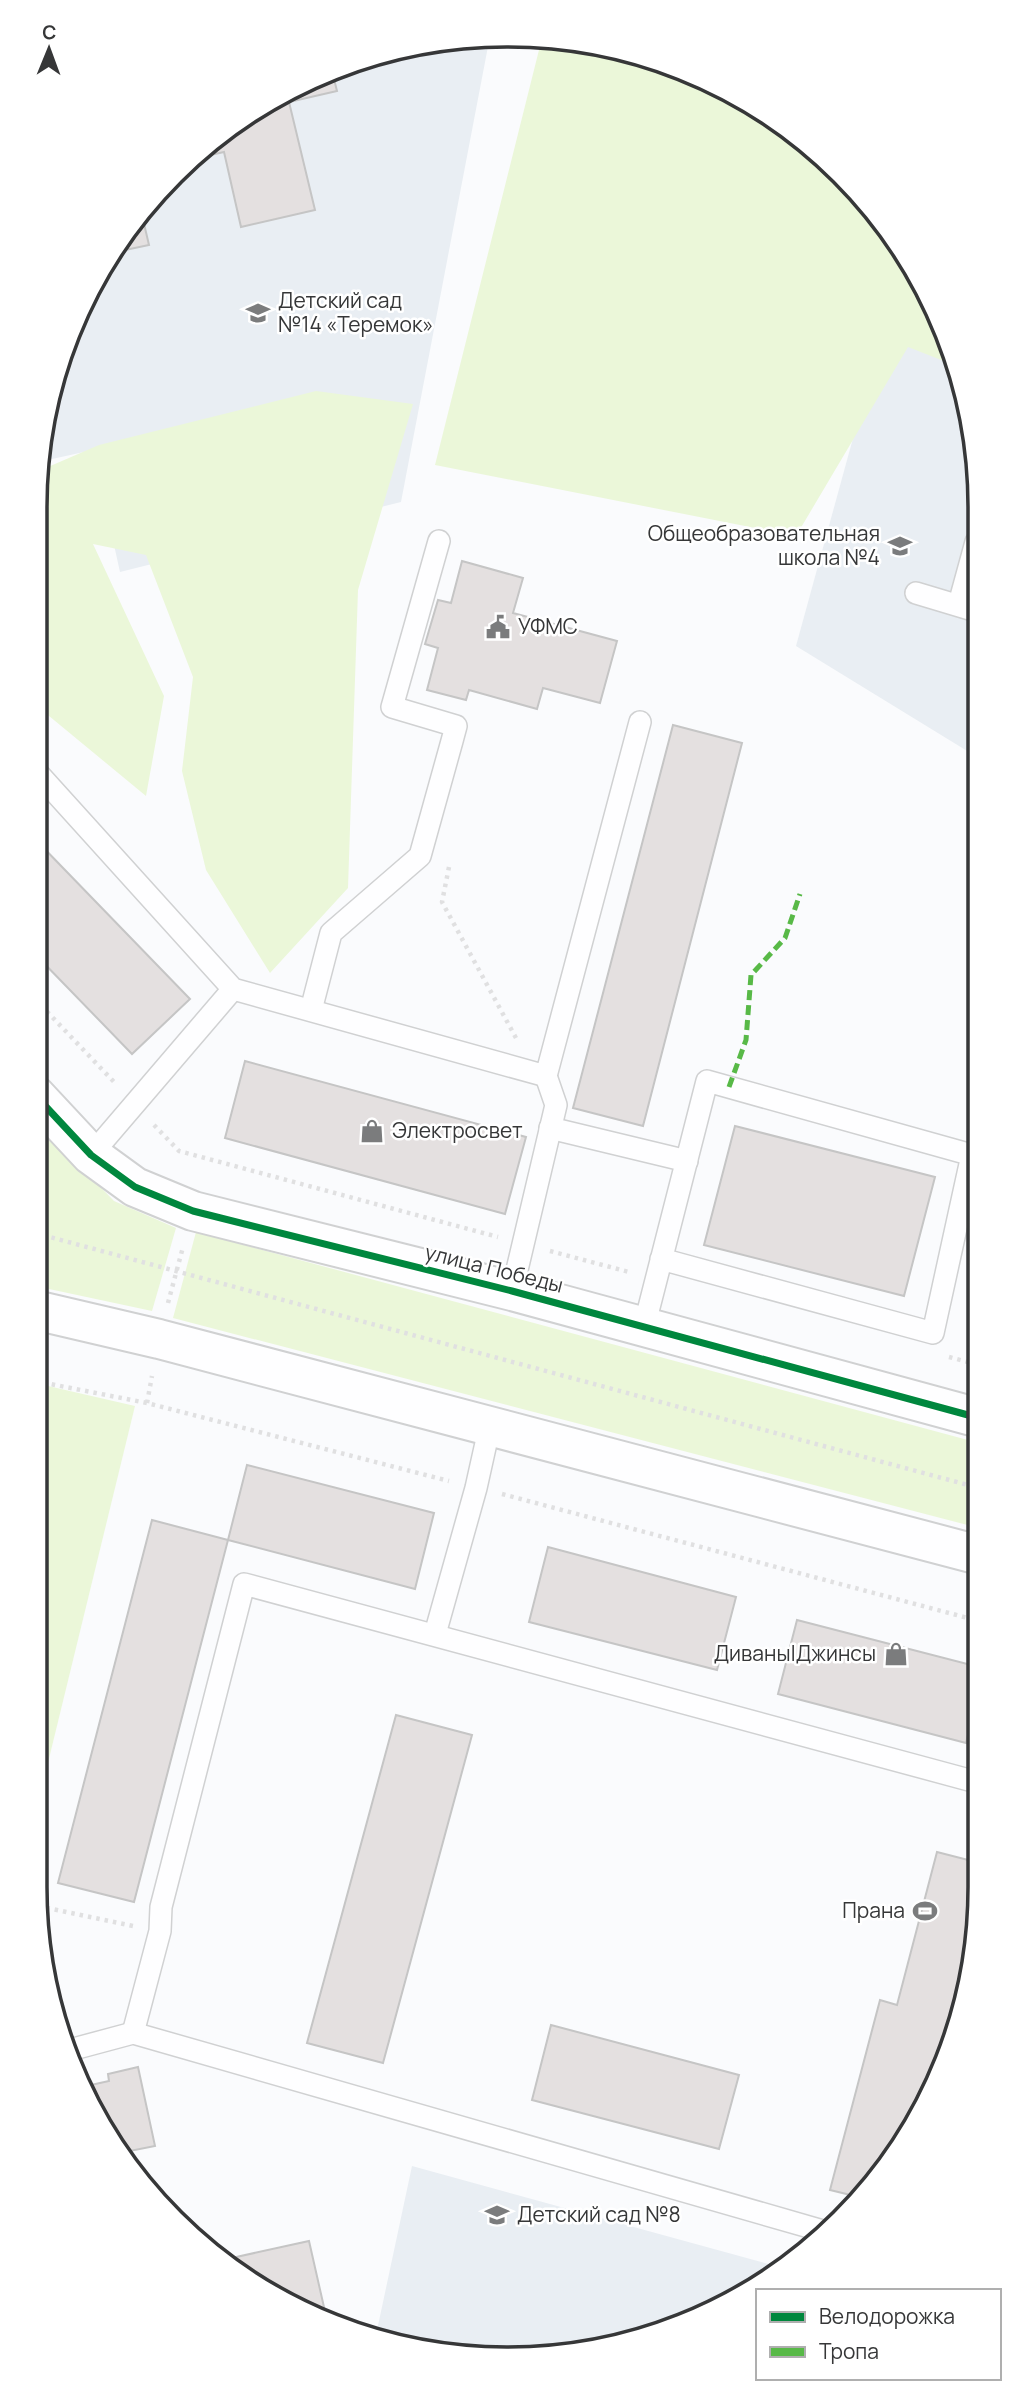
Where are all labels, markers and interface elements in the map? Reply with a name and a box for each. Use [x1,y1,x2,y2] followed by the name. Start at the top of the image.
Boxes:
[14,14,84,84] north arrow
[42,19,57,45] text: С
[278,286,434,338] place label: Детский сад №14 «Теремок»
[244,299,272,327] school or university icon: Детский сад №14 «Теремок»
[648,519,880,571] place label: Общеобразовательная школа №4
[886,532,914,560] school or university icon: Общеобразовательная школа №4
[518,612,578,640] place label: УФМС
[484,613,512,641] public building icon: УФМС
[392,1116,523,1144] place label: Электросвет
[358,1117,386,1145] shop icon: Электросвет
[422,1237,566,1299] street label: улица Победы
[714,1639,876,1667] place label: Диваны|Джинсы
[882,1640,910,1668] shop icon: Диваны|Джинсы
[842,1896,905,1924] place label: Прана
[911,1897,939,1925] sports icon: Прана
[517,2200,681,2228] place label: Детский сад №8
[483,2201,511,2229] school or university icon: Детский сад №8
[756,2289,1001,2380] legend
[819,2302,955,2330] text: Велодорожка
[819,2337,879,2365] text: Тропа

